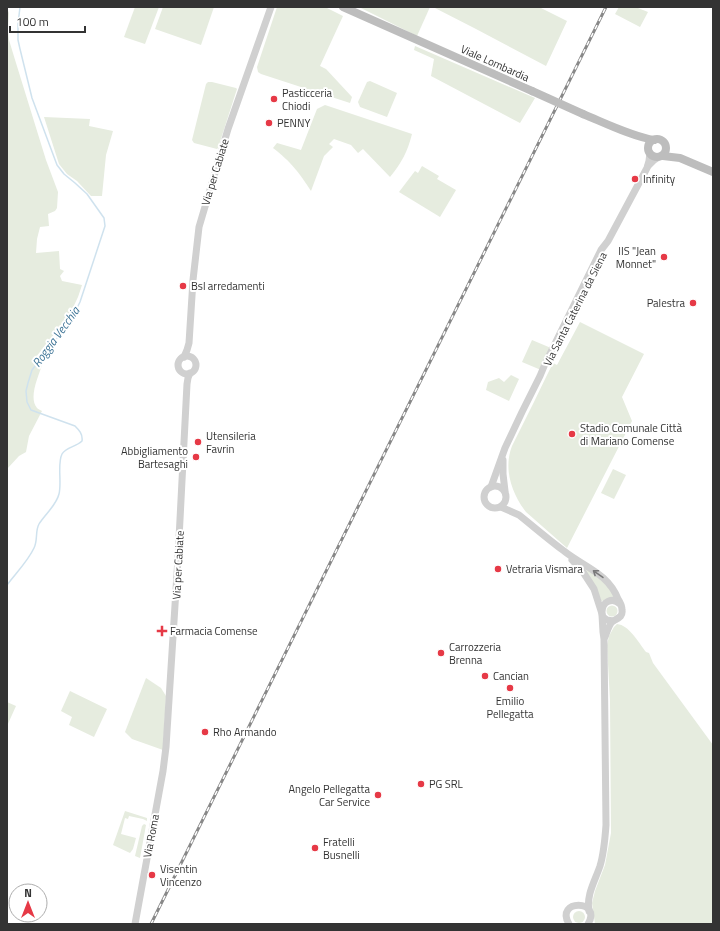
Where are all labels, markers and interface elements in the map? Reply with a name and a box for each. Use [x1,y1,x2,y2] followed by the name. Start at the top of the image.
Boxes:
[10,8,85,34] scale bar
[16,12,49,31] text: 100 m
[458,41,532,86] street label: Viale Lombardia
[282,85,333,114] place label: Pasticceria Chiodi
[269,94,279,104] marker: Pasticceria Chiodi
[277,115,310,131] place label: PENNY
[264,118,274,128] marker: PENNY
[197,136,233,207] street label: Via per Cabiate
[643,171,676,187] place label: Infinity
[630,174,640,184] marker: Infinity
[616,243,656,272] place label: IIS "Jean Monnet"
[539,249,611,369] street label: Via Santa Caterina da Siena
[659,252,669,262] marker: IIS "Jean Monnet"
[191,278,265,294] place label: Bsl arredamenti
[178,281,188,291] marker: Bsl arredamenti
[647,295,685,311] place label: Palestra
[688,298,698,308] marker: Palestra
[27,302,85,371] water label: Roggia Vecchia
[580,420,682,449] place label: Stadio Comunale Città di Mariano Comense
[206,428,256,457] place label: Utensileria Favrin
[567,429,577,439] marker: Stadio Comunale Città di Mariano Comense
[193,437,203,447] marker: Utensileria Favrin
[121,443,188,472] place label: Abbigliamento Bartesaghi
[191,452,201,462] marker: Abbigliamento Bartesaghi
[168,530,188,600] street label: Via per Cabiate
[506,561,583,577] place label: Vetraria Vismara
[493,564,503,574] marker: Vetraria Vismara
[593,570,604,578] one-way arrow
[170,623,258,639] place label: Farmacia Comense
[157,626,167,636] marker: Farmacia Comense
[449,639,502,668] place label: Carrozzeria Brenna
[436,648,446,658] marker: Carrozzeria Brenna
[493,668,529,684] place label: Cancian
[480,671,490,681] marker: Cancian
[505,683,515,693] marker: Emilio Pellegatta
[486,693,534,722] place label: Emilio Pellegatta
[213,724,277,740] place label: Rho Armando
[200,727,210,737] marker: Rho Armando
[429,776,463,792] place label: PG SRL
[416,779,426,789] marker: PG SRL
[288,781,370,810] place label: Angelo Pellegatta Car Service
[373,790,383,800] marker: Angelo Pellegatta Car Service
[139,812,163,859] street label: Via Roma
[323,834,360,863] place label: Fratelli Busnelli
[310,843,320,853] marker: Fratelli Busnelli
[160,861,202,890] place label: Visentin Vincenzo
[147,870,157,880] marker: Visentin Vincenzo
[8,883,48,923] north arrow
[24,885,32,901] text: N

